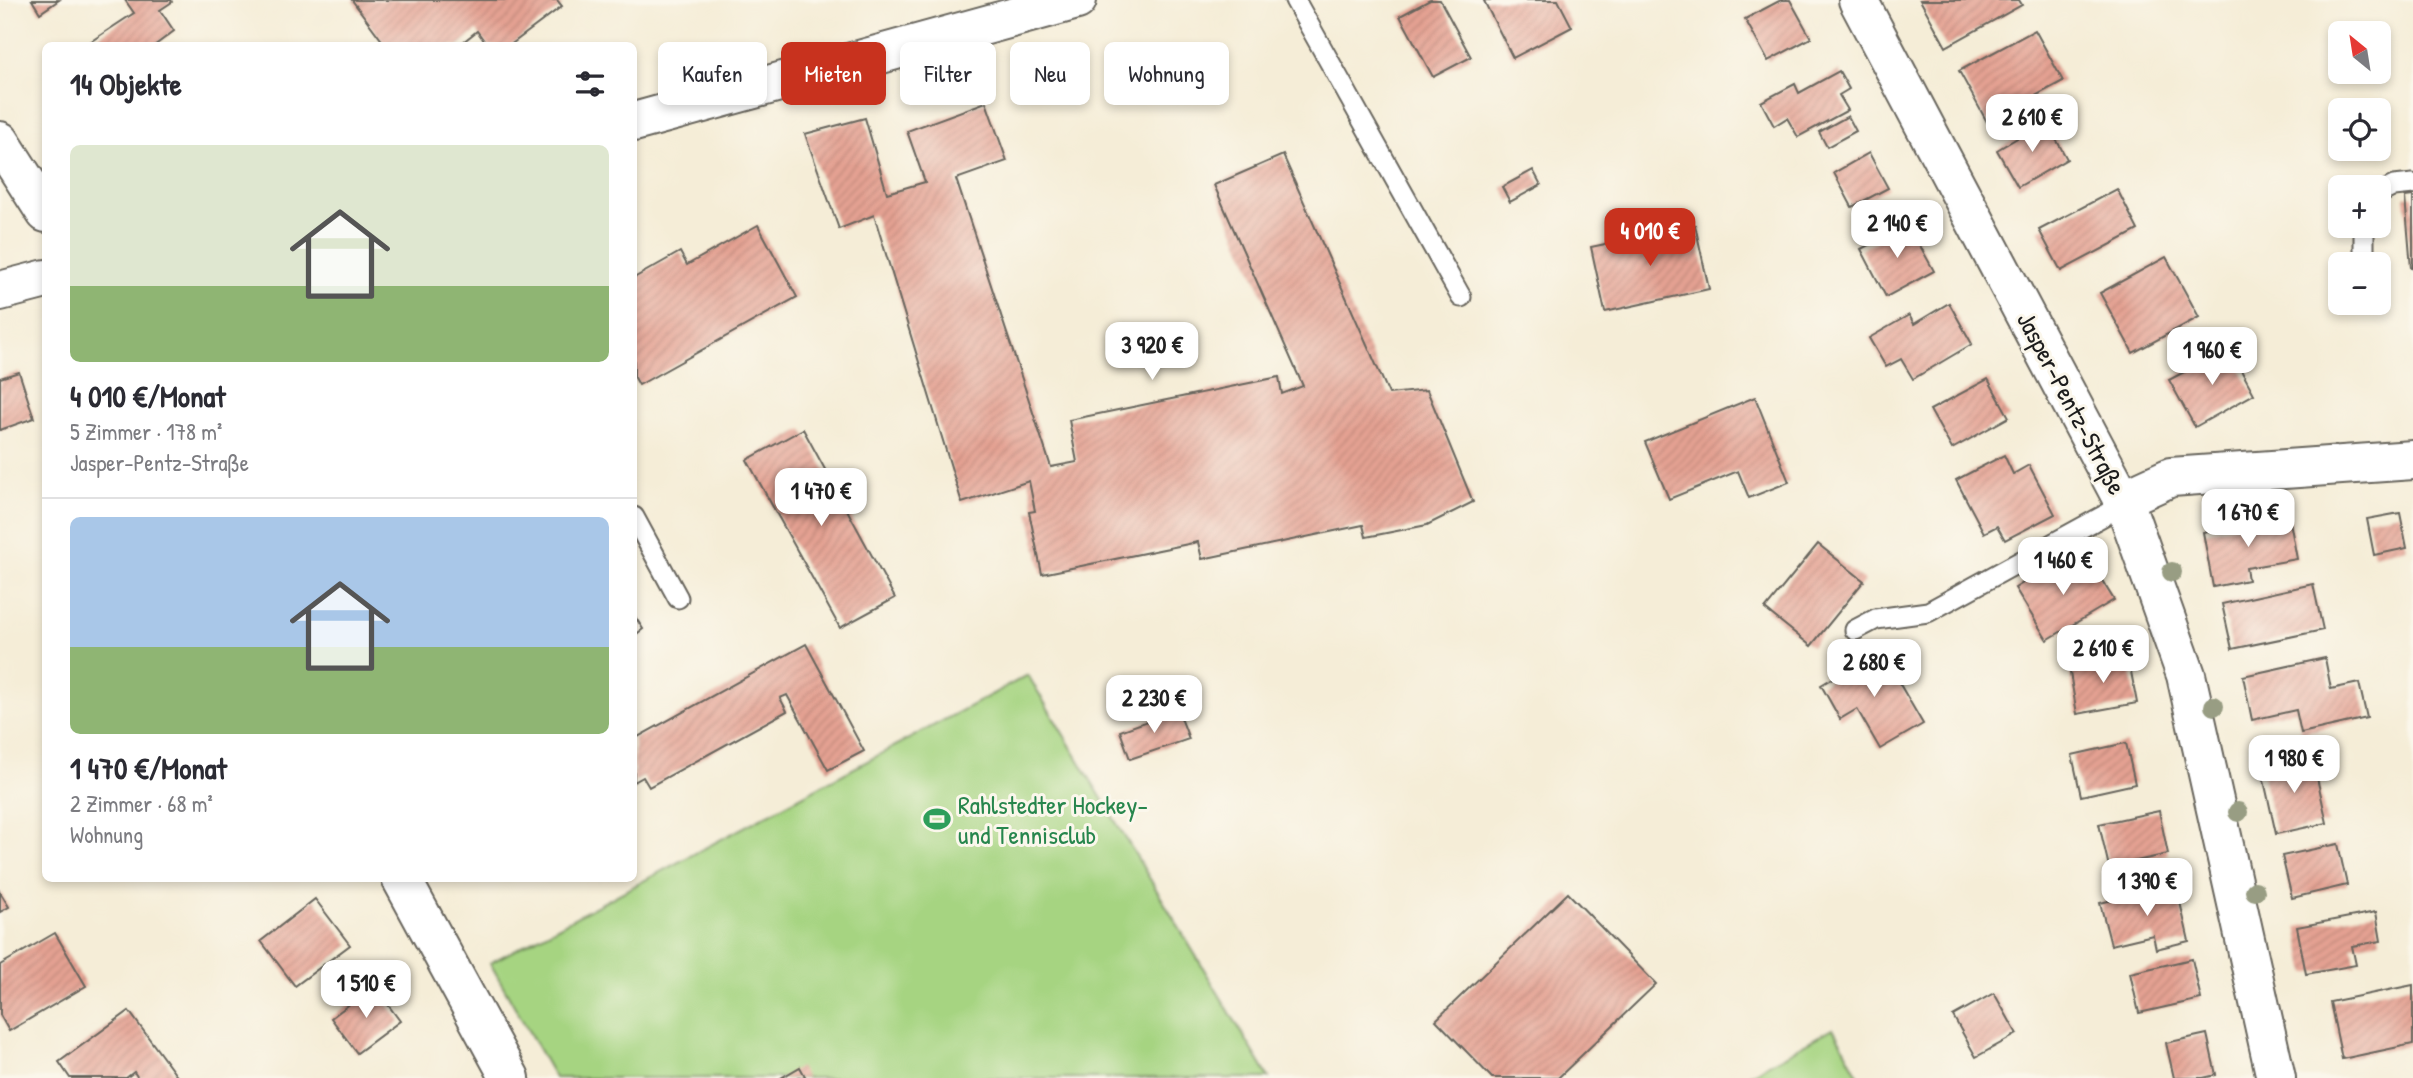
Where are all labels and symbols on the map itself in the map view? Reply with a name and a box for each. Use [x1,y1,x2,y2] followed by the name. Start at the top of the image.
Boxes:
[2328,21,2390,84] north arrow
[1967,94,2097,154] pin: 2 610 €
[1832,201,1962,260] pin: 2 140 €
[1585,208,1715,268] pin: 4 010 €
[2009,306,2135,500] street label: Jasper-Pentz-Straße
[1087,322,1217,382] pin: 3 920 €
[2147,328,2277,387] pin: 1 960 €
[756,468,886,528] pin: 1 470 €
[2183,490,2313,549] pin: 1 670 €
[1998,538,2128,597] pin: 1 460 €
[2038,626,2168,685] pin: 2 610 €
[1809,640,1939,699] pin: 2 680 €
[1089,676,1219,735] pin: 2 230 €
[2229,736,2359,795] pin: 1 980 €
[958,787,1148,852] place label: Rahlstedter Hockey- und Tennisclub
[922,804,952,834] sports icon: Rahlstedter Hockey- und Tennisclub
[2082,858,2212,918] pin: 1 390 €
[301,960,431,1020] pin: 1 510 €

